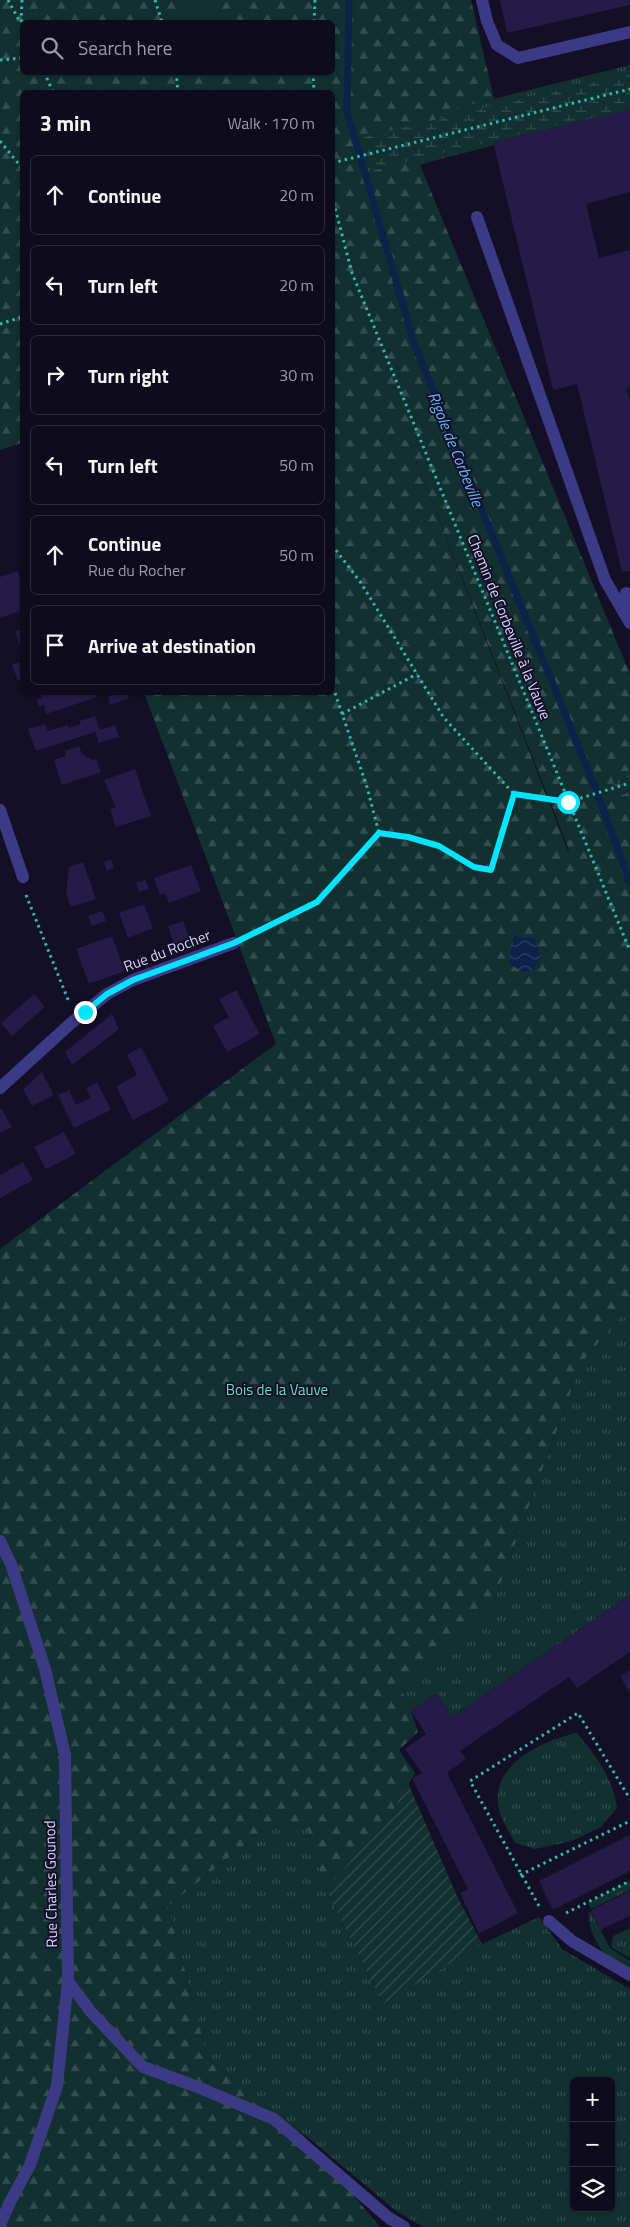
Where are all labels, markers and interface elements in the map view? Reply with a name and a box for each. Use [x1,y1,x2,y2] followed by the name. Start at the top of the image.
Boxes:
[20,20,335,75] search box
[78,33,172,62] text: Search here
[38,34,66,62] icon: search
[40,107,91,139] text: 3 min
[227,111,315,135] text: Walk · 170 m
[41,181,69,209] icon: ahead
[88,181,161,210] text: Continue
[279,183,314,207] text: 20 m
[41,271,69,299] icon: left
[88,271,158,300] text: Turn left
[279,273,314,297] text: 20 m
[41,361,69,389] icon: right
[88,361,169,390] text: Turn right
[279,363,314,387] text: 30 m
[422,388,491,512] water label: Rigole de Corbeville
[41,451,69,479] icon: left
[88,451,158,480] text: Turn left
[279,453,314,477] text: 50 m
[88,529,161,558] text: Continue
[462,531,557,723] street label: Chemin de Corbeville à la Vauve
[41,541,69,569] icon: ahead
[279,543,314,567] text: 50 m
[88,558,186,582] text: Rue du Rocher
[41,631,69,659] icon: arrive
[88,631,256,660] text: Arrive at destination
[557,791,580,814] route start
[120,923,214,978] street label: Rue du Rocher
[74,1001,97,1024] route end
[226,1378,328,1401] park label: Bois de la Vauve
[38,1820,63,1948] street label: Rue Charles Gounod
[570,2077,615,2212] map controls
[570,2077,615,2122] button: +
[570,2122,615,2167] button: −
[570,2167,615,2212] button: layers

